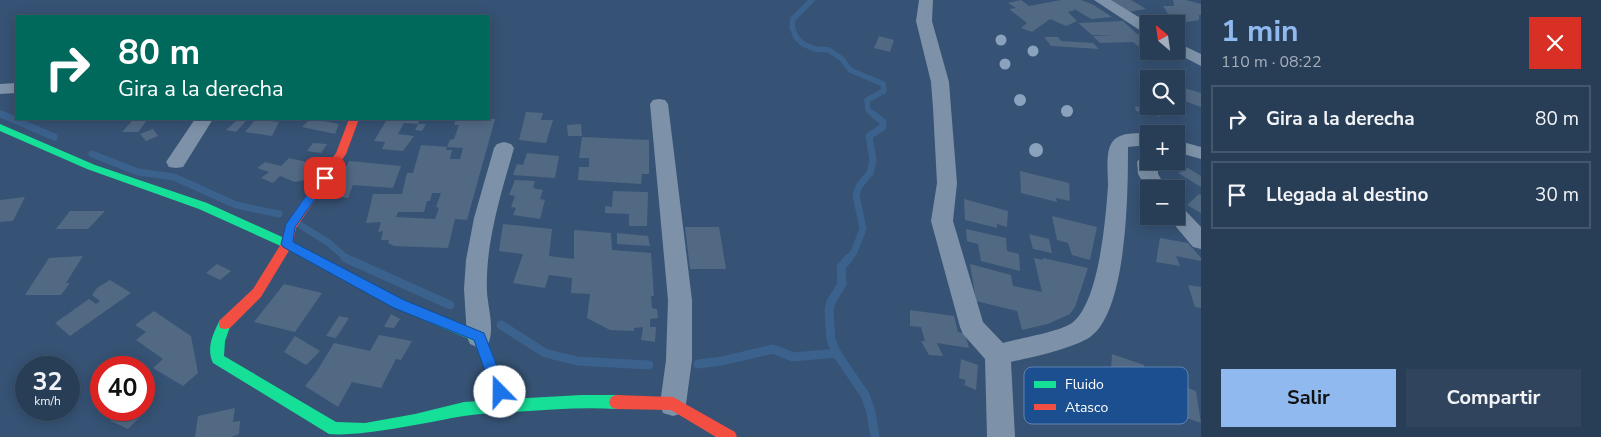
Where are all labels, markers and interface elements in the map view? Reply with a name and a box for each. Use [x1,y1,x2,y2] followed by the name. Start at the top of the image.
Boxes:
[1221,11,1299,52] text: 1 min
[1140,15,1185,60] north arrow
[1140,15,1185,225] map controls
[1529,17,1581,69] button: close
[118,29,200,76] text: 80 m
[35,35,100,100] icon: right
[1221,51,1322,73] text: 110 m · 08:22
[1140,70,1185,115] button: search
[118,74,284,104] text: Gira a la derecha
[1223,105,1251,133] icon: right
[1266,106,1415,132] text: Gira a la derecha
[1535,106,1579,132] text: 80 m
[1140,125,1185,170] button: +
[304,157,346,199] pin
[311,164,339,192] icon: arrive
[1140,180,1185,225] button: −
[1223,181,1251,209] icon: arrive
[1266,182,1428,208] text: Llegada al destino
[1535,182,1579,208] text: 30 m
[90,356,155,421] speed limit sign: 40
[32,365,63,399] text: 32
[473,365,525,417] position arrow
[1024,367,1188,424] legend
[1221,369,1396,427] button: Salir
[1406,369,1581,427] button: Compartir
[1065,375,1104,394] text: Fluido
[34,393,61,409] text: km/h
[1065,398,1108,417] text: Atasco

